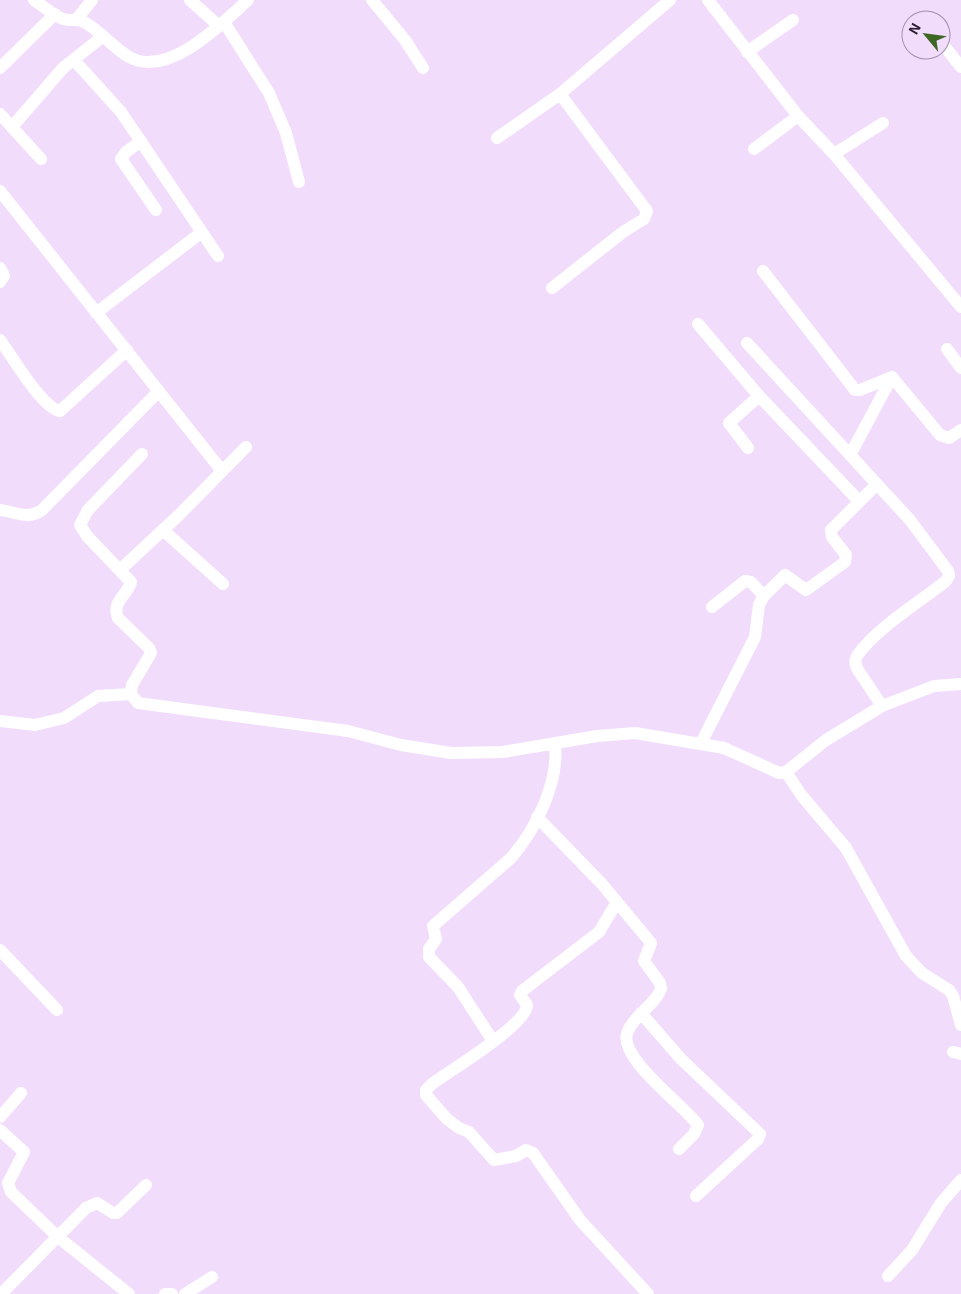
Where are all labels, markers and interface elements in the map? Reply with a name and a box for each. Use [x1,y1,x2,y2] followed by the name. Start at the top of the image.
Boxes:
[901,10,951,60] north arrow
[904,20,924,37] text: N

